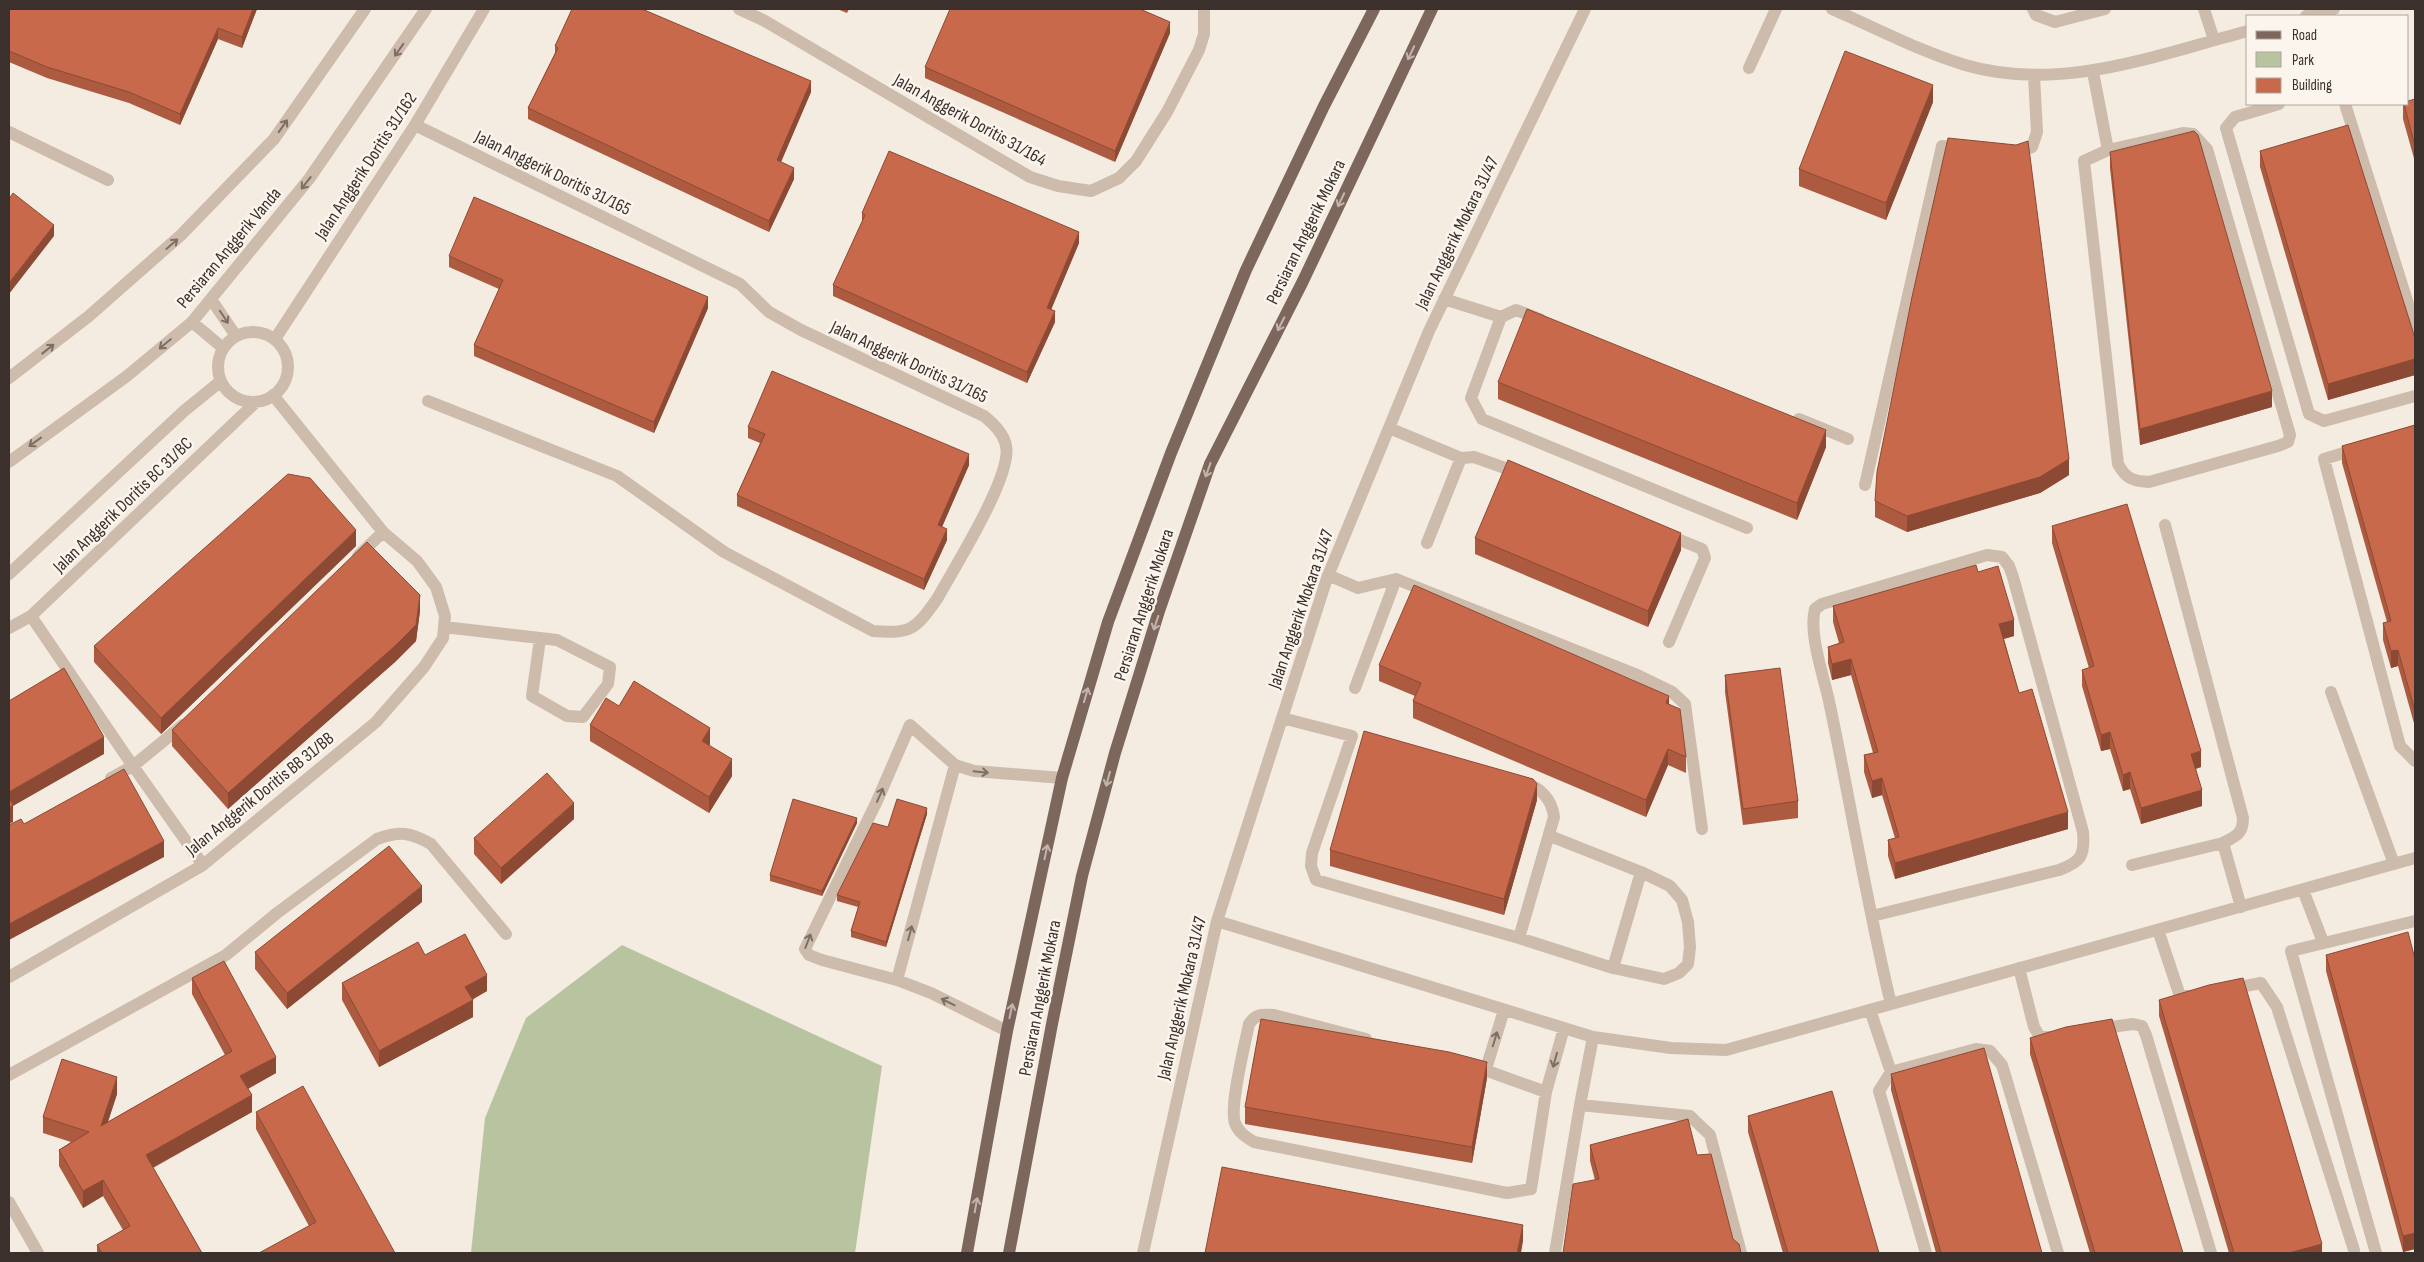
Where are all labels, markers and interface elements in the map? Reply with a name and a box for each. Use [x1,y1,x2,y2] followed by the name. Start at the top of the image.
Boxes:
[2246,15,2409,105] legend
[2292,26,2317,45] text: Road
[394,42,404,56] one-way arrow
[1406,45,1415,60] one-way arrow
[2292,51,2314,70] text: Park
[889,69,1050,171] street label: Jalan Anggerik Doritis 31/164
[2292,76,2332,95] text: Building
[310,89,421,244] street label: Jalan Anggerik Doritis 31/162
[278,119,288,133] one-way arrow
[471,126,634,220] street label: Jalan Anggerik Doritis 31/165
[1411,153,1503,314] street label: Jalan Anggerik Mokara 31/47
[1262,156,1350,308] street label: Persiaran Anggerik Mokara
[300,176,311,189] one-way arrow
[172,183,286,313] street label: Persiaran Anggerik Vanda
[1336,192,1346,207] one-way arrow
[165,238,178,250] one-way arrow
[218,310,229,324] one-way arrow
[826,316,991,408] street label: Jalan Anggerik Doritis 31/165
[1276,316,1285,331] one-way arrow
[159,339,172,350] one-way arrow
[41,343,54,354] one-way arrow
[48,433,197,578] street label: Jalan Anggerik Doritis BC 31/BC
[29,437,43,447] one-way arrow
[1203,461,1212,477] one-way arrow
[1110,526,1178,683] street label: Persiaran Anggerik Mokara
[1264,526,1338,692] street label: Jalan Anggerik Mokara 31/47
[1150,615,1160,631] one-way arrow
[1082,687,1092,703] one-way arrow
[181,728,338,861] street label: Jalan Anggerik Doritis BB 31/BB
[972,767,988,777] one-way arrow
[1103,770,1112,786] one-way arrow
[875,788,885,803] one-way arrow
[1042,845,1051,861] one-way arrow
[1153,914,1211,1083] street label: Jalan Anggerik Mokara 31/47
[1015,918,1065,1078] street label: Persiaran Anggerik Mokara
[906,925,915,941] one-way arrow
[804,934,814,949] one-way arrow
[940,997,955,1007] one-way arrow
[1007,1003,1017,1019] one-way arrow
[1490,1032,1500,1048] one-way arrow
[1550,1052,1559,1068] one-way arrow
[972,1198,982,1214] one-way arrow

